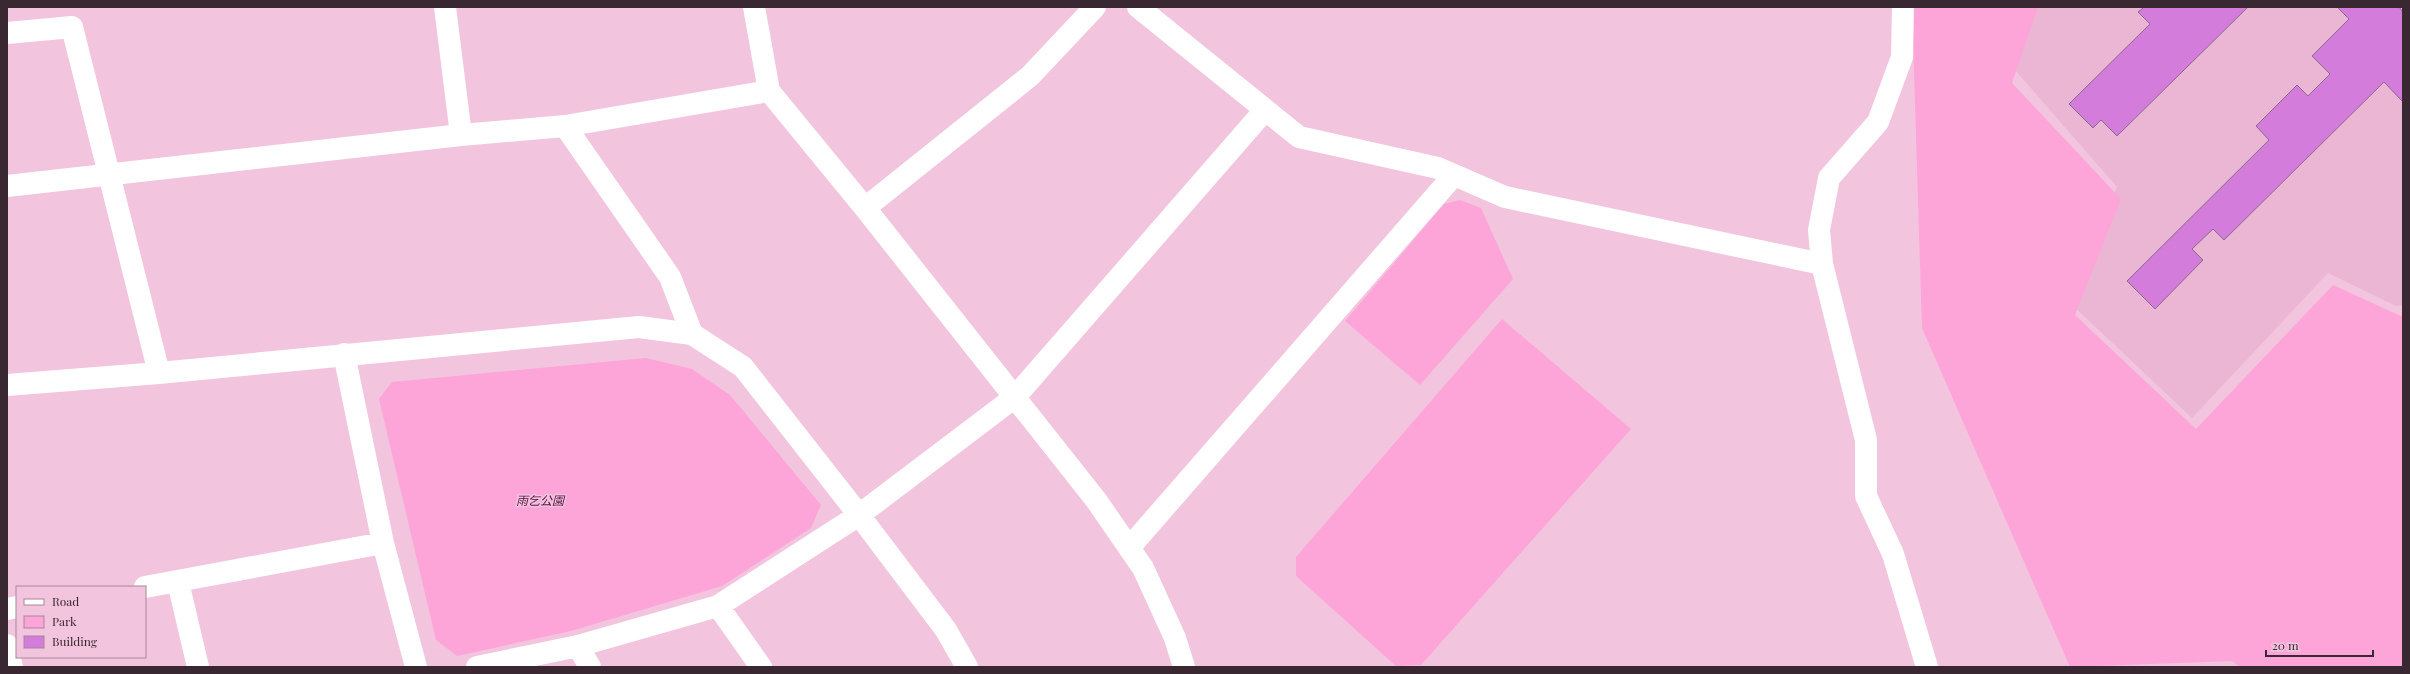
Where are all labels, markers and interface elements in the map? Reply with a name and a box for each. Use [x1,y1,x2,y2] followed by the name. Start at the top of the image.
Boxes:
[516,492,566,508] park label: 雨乞公園
[16,586,146,658] legend
[52,593,79,609] text: Road
[52,613,77,629] text: Park
[2266,632,2373,658] scale bar
[52,633,98,649] text: Building
[2272,637,2299,653] text: 20 m

